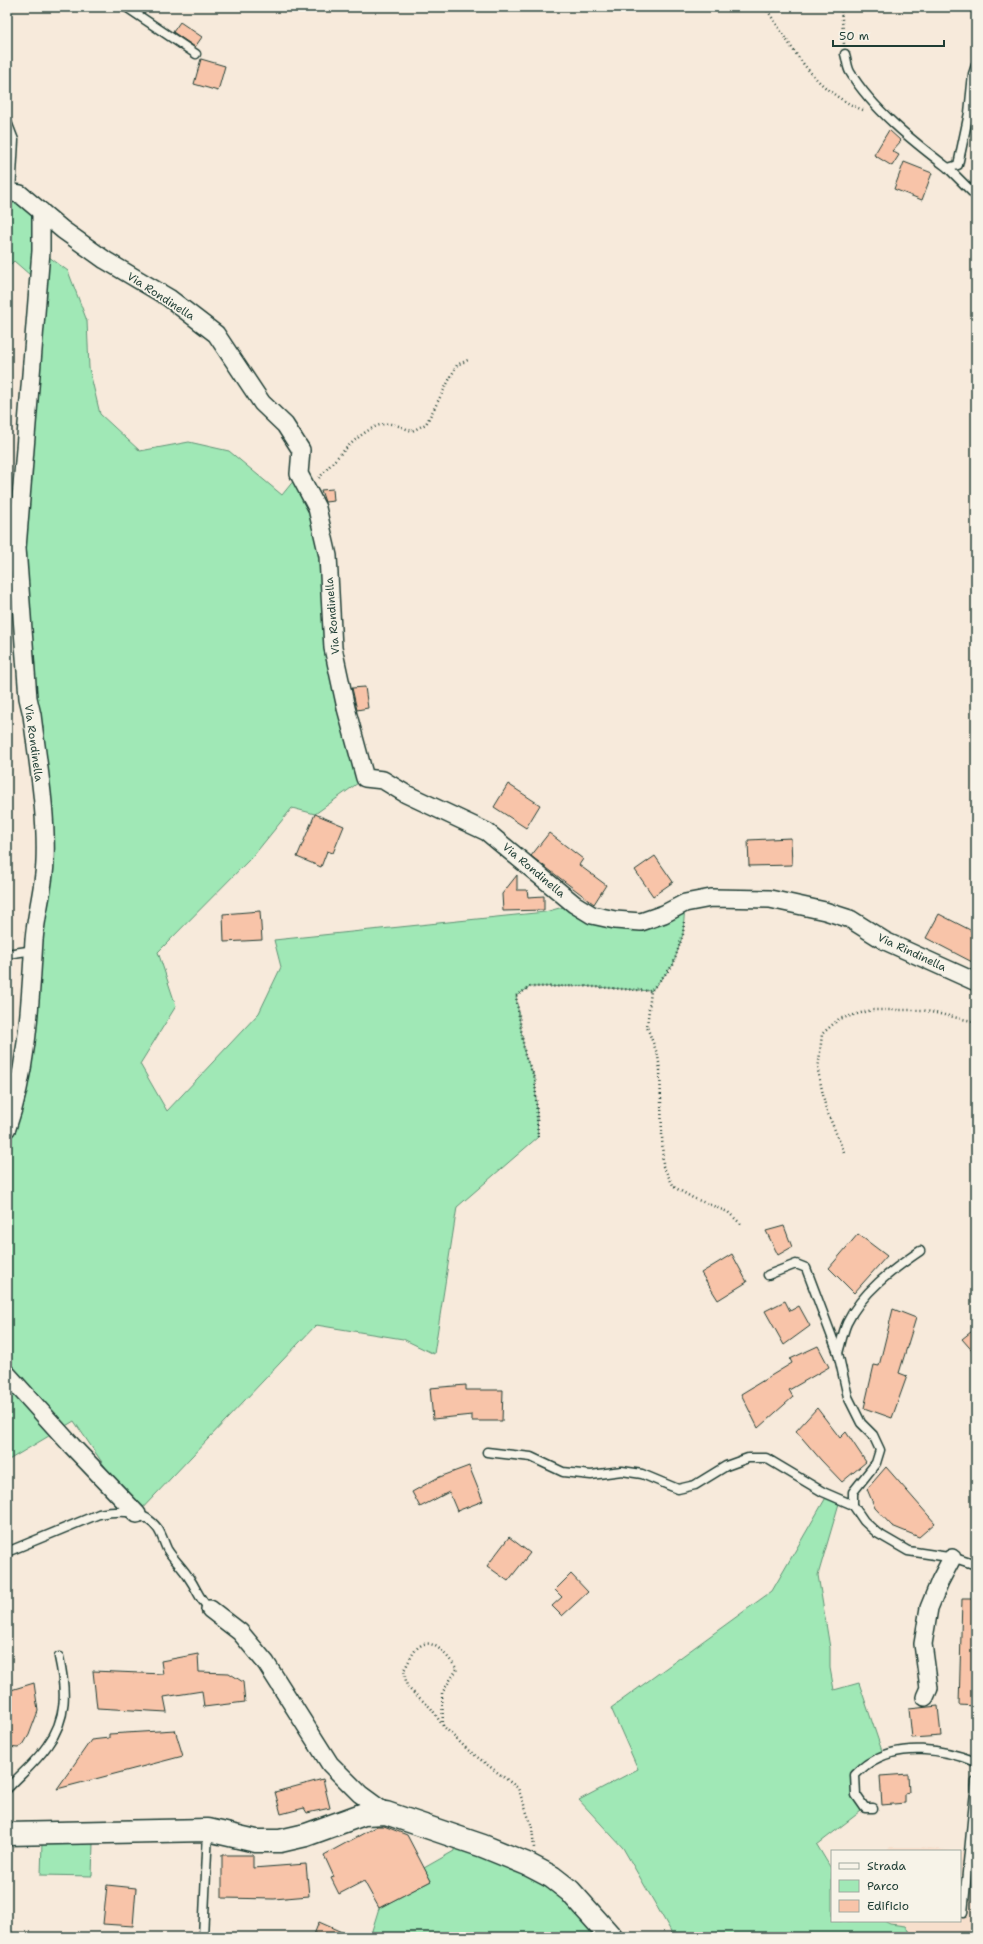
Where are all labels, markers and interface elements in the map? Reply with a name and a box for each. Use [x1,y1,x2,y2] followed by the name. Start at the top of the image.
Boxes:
[833,22,944,48] scale bar
[839,28,869,44] text: 50 m
[124,269,198,324] street label: Via Rondinella
[322,576,343,655] street label: Via Rondinella
[21,704,46,783] street label: Via Rondinella
[499,840,568,901] street label: Via Rondinella
[875,930,949,975] street label: Via Rindinella
[831,1850,961,1922] legend
[867,1858,907,1874] text: Strada
[867,1878,899,1894] text: Parco
[867,1898,909,1914] text: Edificio

